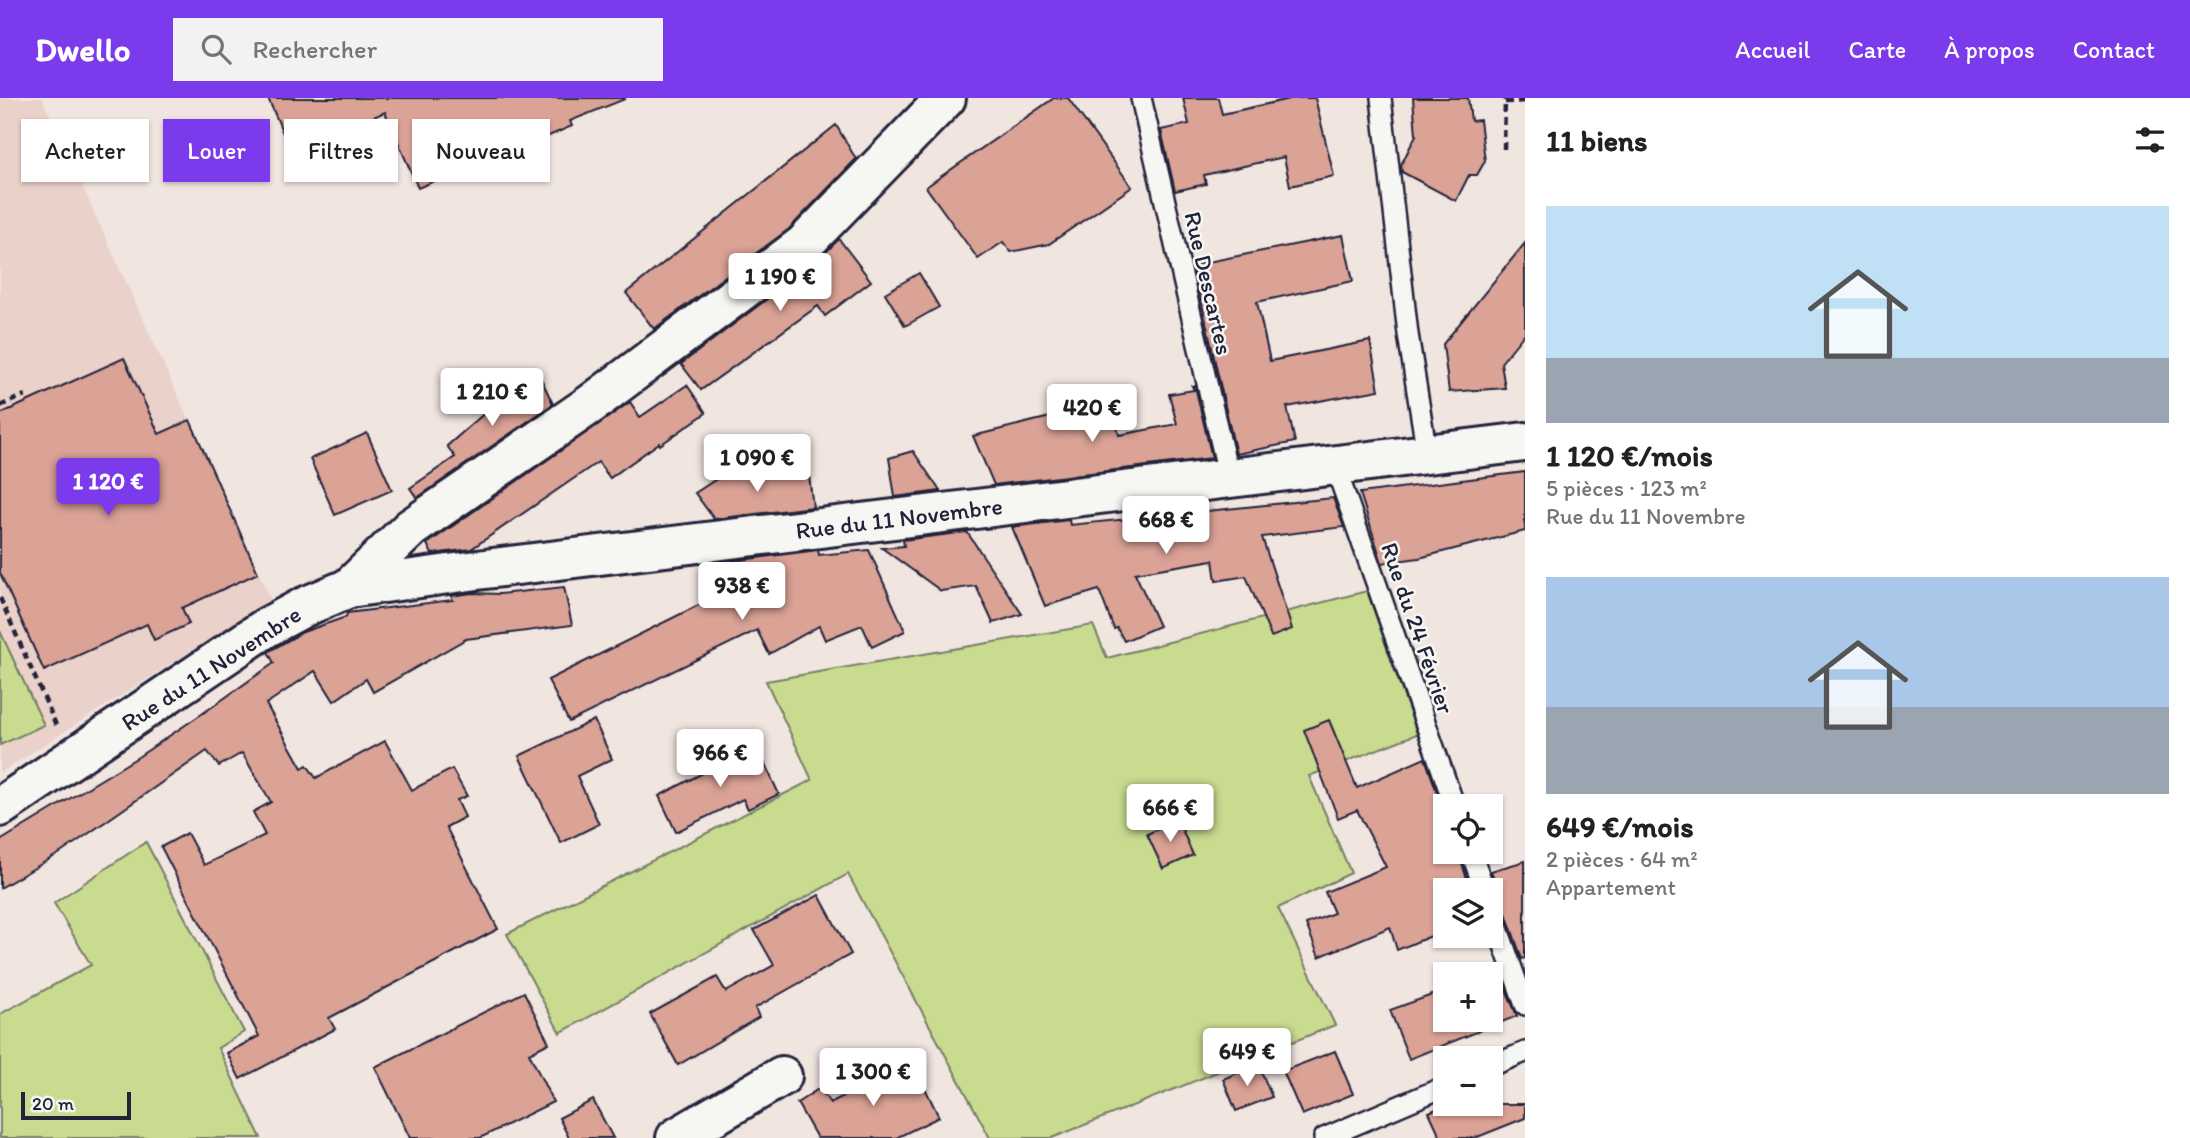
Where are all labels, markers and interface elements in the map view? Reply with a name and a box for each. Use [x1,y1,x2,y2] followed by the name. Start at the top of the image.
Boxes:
[173,18,663,81] search box
[35,30,131,69] text: Dwello
[197,30,235,68] icon: search
[253,33,377,65] text: Rechercher
[1735,35,1810,64] text: Accueil
[1848,35,1906,64] text: Carte
[1944,35,2035,64] text: À propos
[2073,35,2155,64] text: Contact
[21,119,149,182] chip: Acheter
[163,119,270,182] chip: Louer
[284,119,398,182] chip: Filtres
[412,119,550,182] chip: Nouveau
[2131,121,2169,159] icon: filters
[1546,122,1648,159] text: 11 biens
[1178,209,1240,357] street label: Rue Descartes
[1795,251,1921,377] icon: home
[715,254,845,313] pin: 1 190 €
[744,262,816,290] text: 1 190 €
[427,368,557,428] pin: 1 210 €
[456,377,528,405] text: 1 210 €
[1043,384,1141,444] pin: 420 €
[1063,393,1121,421] text: 420 €
[692,434,822,494] pin: 1 090 €
[1546,437,1713,474] text: 1 120 €/mois
[720,443,794,471] text: 1 090 €
[43,458,173,518] pin: 1 120 €
[72,467,144,495] text: 1 120 €
[1546,474,1707,502] text: 5 pièces · 123 m²
[794,491,1004,545] street label: Rue du 11 Novembre
[1117,496,1215,556] pin: 668 €
[1546,502,1746,530] text: Rue du 11 Novembre
[1138,505,1194,533] text: 668 €
[1375,539,1461,718] street label: Rue du 24 Février
[693,562,791,622] pin: 938 €
[714,571,770,599] text: 938 €
[116,599,306,737] street label: Rue du 11 Novembre
[1795,622,1921,748] icon: home
[671,730,769,789] pin: 966 €
[693,738,747,766] text: 966 €
[1121,784,1219,844] pin: 666 €
[1143,793,1197,821] text: 666 €
[1433,794,1503,1116] map controls
[1433,794,1503,864] button: locate
[1546,808,1694,845] text: 649 €/mois
[1546,845,1698,873] text: 2 pièces · 64 m²
[1546,873,1676,901] text: Appartement
[1433,878,1503,948] button: layers
[1433,962,1503,1032] button: +
[1198,1028,1296,1088] pin: 649 €
[1219,1037,1275,1065] text: 649 €
[1433,1046,1503,1116] button: −
[808,1048,938,1108] pin: 1 300 €
[835,1057,911,1085] text: 1 300 €
[21,1089,131,1121] scale bar
[32,1092,74,1115] text: 20 m

